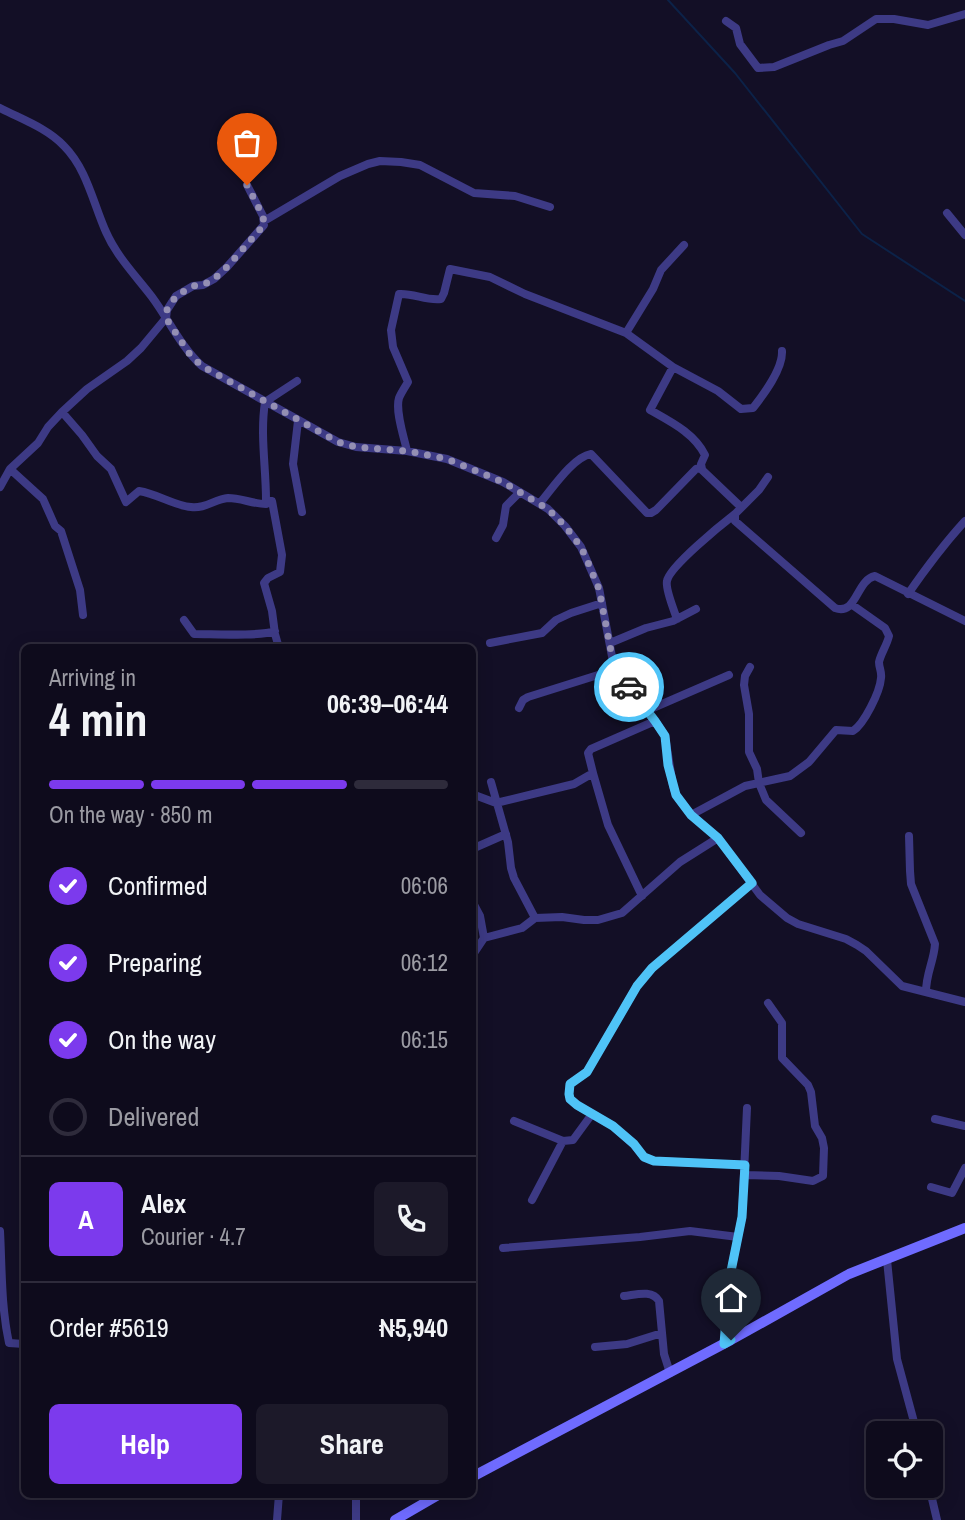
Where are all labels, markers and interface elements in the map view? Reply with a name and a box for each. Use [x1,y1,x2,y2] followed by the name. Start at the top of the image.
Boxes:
[217,113,277,185] pin
[228,124,266,162] icon: bag
[594,652,664,722] courier
[49,662,136,693] text: Arriving in
[610,668,648,706] icon: car
[327,686,448,721] text: 06:39–06:44
[49,688,148,750] text: 4 min
[49,799,213,830] text: On the way · 850 m
[49,867,87,905] icon: check
[108,868,208,903] text: Confirmed
[401,870,448,901] text: 06:06
[49,944,87,982] icon: check
[108,945,202,980] text: Preparing
[401,947,448,978] text: 06:12
[49,1021,87,1059] icon: check
[108,1022,216,1057] text: On the way
[401,1024,448,1055] text: 06:15
[108,1099,199,1134] text: Delivered
[374,1182,448,1256] button: phone
[141,1186,186,1221] text: Alex
[78,1202,94,1237] text: A
[141,1221,246,1252] text: Courier · 4.7
[701,1268,761,1340] pin
[712,1279,750,1317] icon: home
[49,1310,169,1345] text: Order #5619
[379,1310,448,1345] text: ₦5,940
[49,1404,242,1484] button: Help
[256,1404,448,1484] button: Share
[866,1421,943,1498] map controls
[866,1421,943,1498] button: locate

